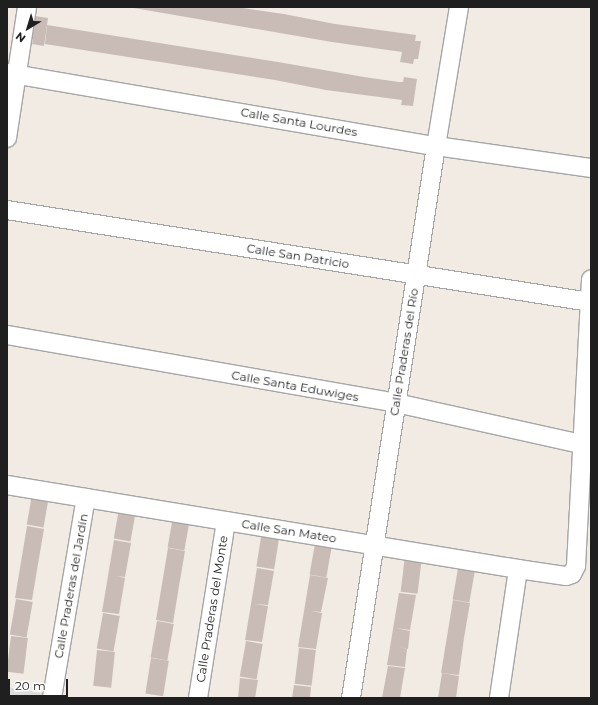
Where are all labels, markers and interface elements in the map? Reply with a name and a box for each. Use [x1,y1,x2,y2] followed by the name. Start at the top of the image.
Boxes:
[8,8,48,48] north arrow
[13,29,28,46] text: N
[240,105,358,139] street label: Calle Santa Lourdes
[246,241,350,271] street label: Calle San Patricio
[387,287,421,417] street label: Calle Praderas del Río
[230,368,360,404] street label: Calle Santa Eduwiges
[51,512,91,660] street label: Calle Praderas del Jardín
[240,516,338,546] street label: Calle San Mateo
[193,534,231,684] street label: Calle Praderas del Monte
[10,671,70,697] scale bar
[15,678,46,693] text: 20 m

